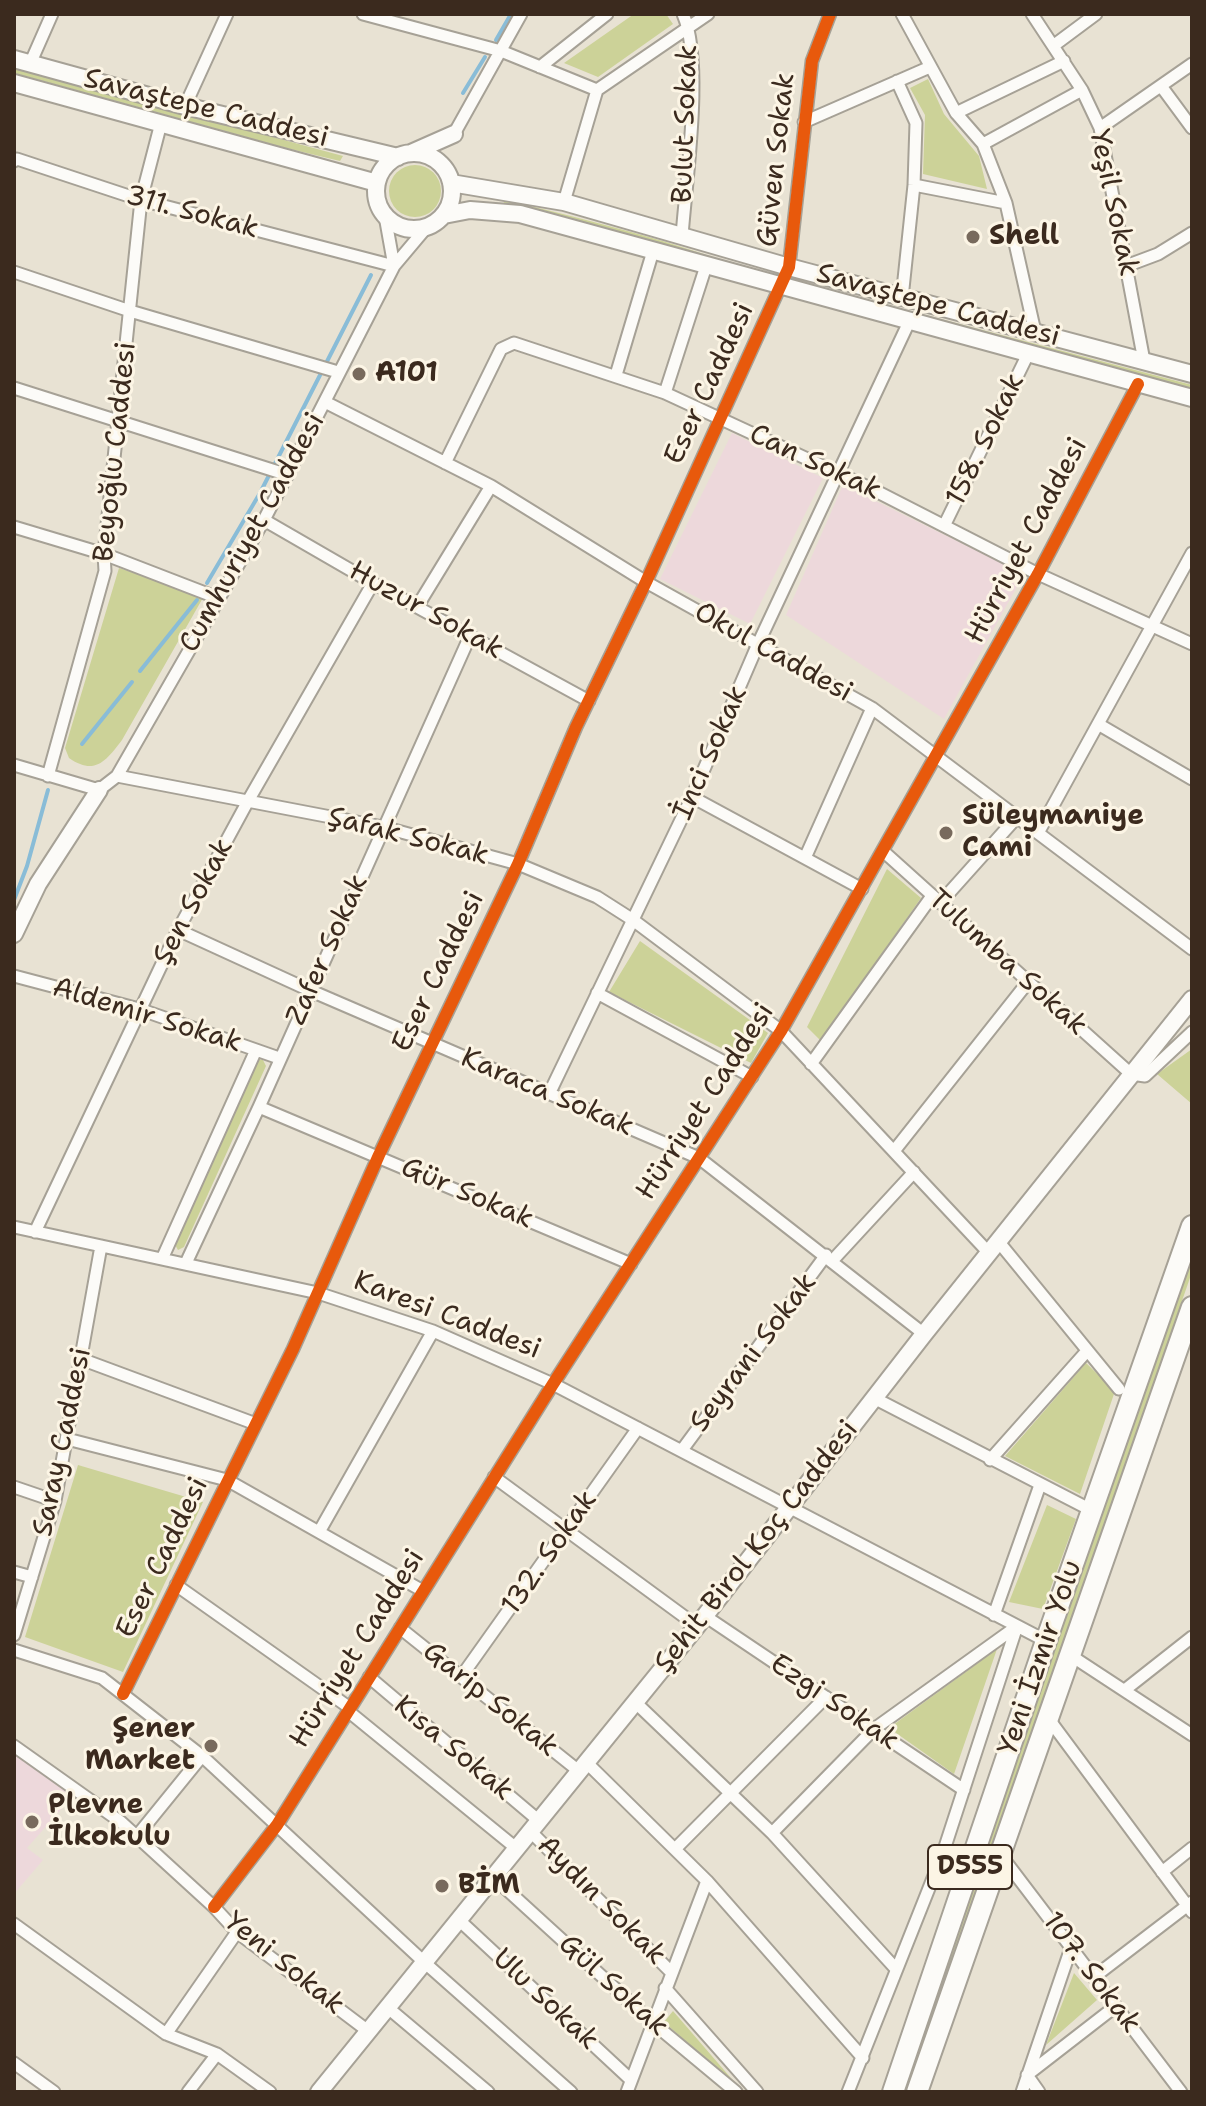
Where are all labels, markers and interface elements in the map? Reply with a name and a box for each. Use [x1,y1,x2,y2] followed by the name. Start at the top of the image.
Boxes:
[666,44,706,204] street label: Bulut Sokak
[80,62,332,156] street label: Savaştepe Caddesi
[751,71,803,249] street label: Güven Sokak
[1081,127,1145,279] street label: Yeşil Sokak
[122,179,262,247] street label: 311. Sokak
[989,220,1059,254] place label: Shell
[964,228,982,246] marker: Shell
[813,257,1063,355] street label: Savaştepe Caddesi
[658,298,762,470] street label: Eser Caddesi
[88,340,144,564] street label: Beyoğlu Caddesi
[375,357,438,391] place label: A101
[350,365,368,383] marker: A101
[940,368,1032,512] street label: 158. Sokak
[173,407,333,659] street label: Cumhuriyet Caddesi
[744,418,886,508] street label: Can Sokak
[959,433,1095,649] street label: Hürriyet Caddesi
[343,555,509,667] street label: Huzur Sokak
[688,596,858,710] street label: Okul Caddesi
[667,681,755,825] street label: İnci Sokak
[962,800,1144,866] place label: Süleymaniye Cami
[324,801,492,873] street label: Şafak Sokak
[937,824,955,842] marker: Süleymaniye Cami
[147,833,241,971] street label: Şen Sokak
[280,869,376,1031] street label: Zafer Sokak
[920,883,1094,1043] street label: Tulumba Sokak
[386,886,492,1058] street label: Eser Caddesi
[48,971,246,1061] street label: Aldemir Sokak
[630,997,782,1207] street label: Hürriyet Caddesi
[456,1042,638,1144] street label: Karaca Sokak
[396,1151,538,1237] street label: Gür Sokak
[349,1265,545,1367] street label: Karesi Caddesi
[683,1267,825,1439] street label: Seyrani Sokak
[27,1345,99,1539] street label: Saray Caddesi
[648,1414,866,1680] street label: Şehit Birol Koç Caddesi
[110,1472,216,1644] street label: Eser Caddesi
[495,1484,605,1622] street label: 132. Sokak
[283,1543,433,1755] street label: Hürriyet Caddesi
[992,1556,1090,1760] street label: Yeni İzmir Yolu
[416,1635,564,1765] street label: Garip Sokak
[763,1648,905,1758] street label: Ezgi Sokak
[386,1689,520,1809] street label: Kısa Sokak
[85,1713,195,1779] place label: Şener Market
[202,1737,220,1755] marker: Şener Market
[48,1789,171,1855] place label: Plevne İlkokulu
[23,1813,41,1831] marker: Plevne İlkokulu
[530,1830,672,1972] street label: Aydın Sokak
[928,1845,1012,1889] road number: D555
[458,1869,520,1903] place label: BİM
[433,1877,451,1895] marker: BİM
[217,1905,351,2023] street label: Yeni Sokak
[1035,1906,1147,2040] street label: 107. Sokak
[551,1928,675,2044] street label: Gül Sokak
[485,1942,605,2058] street label: Ulu Sokak

